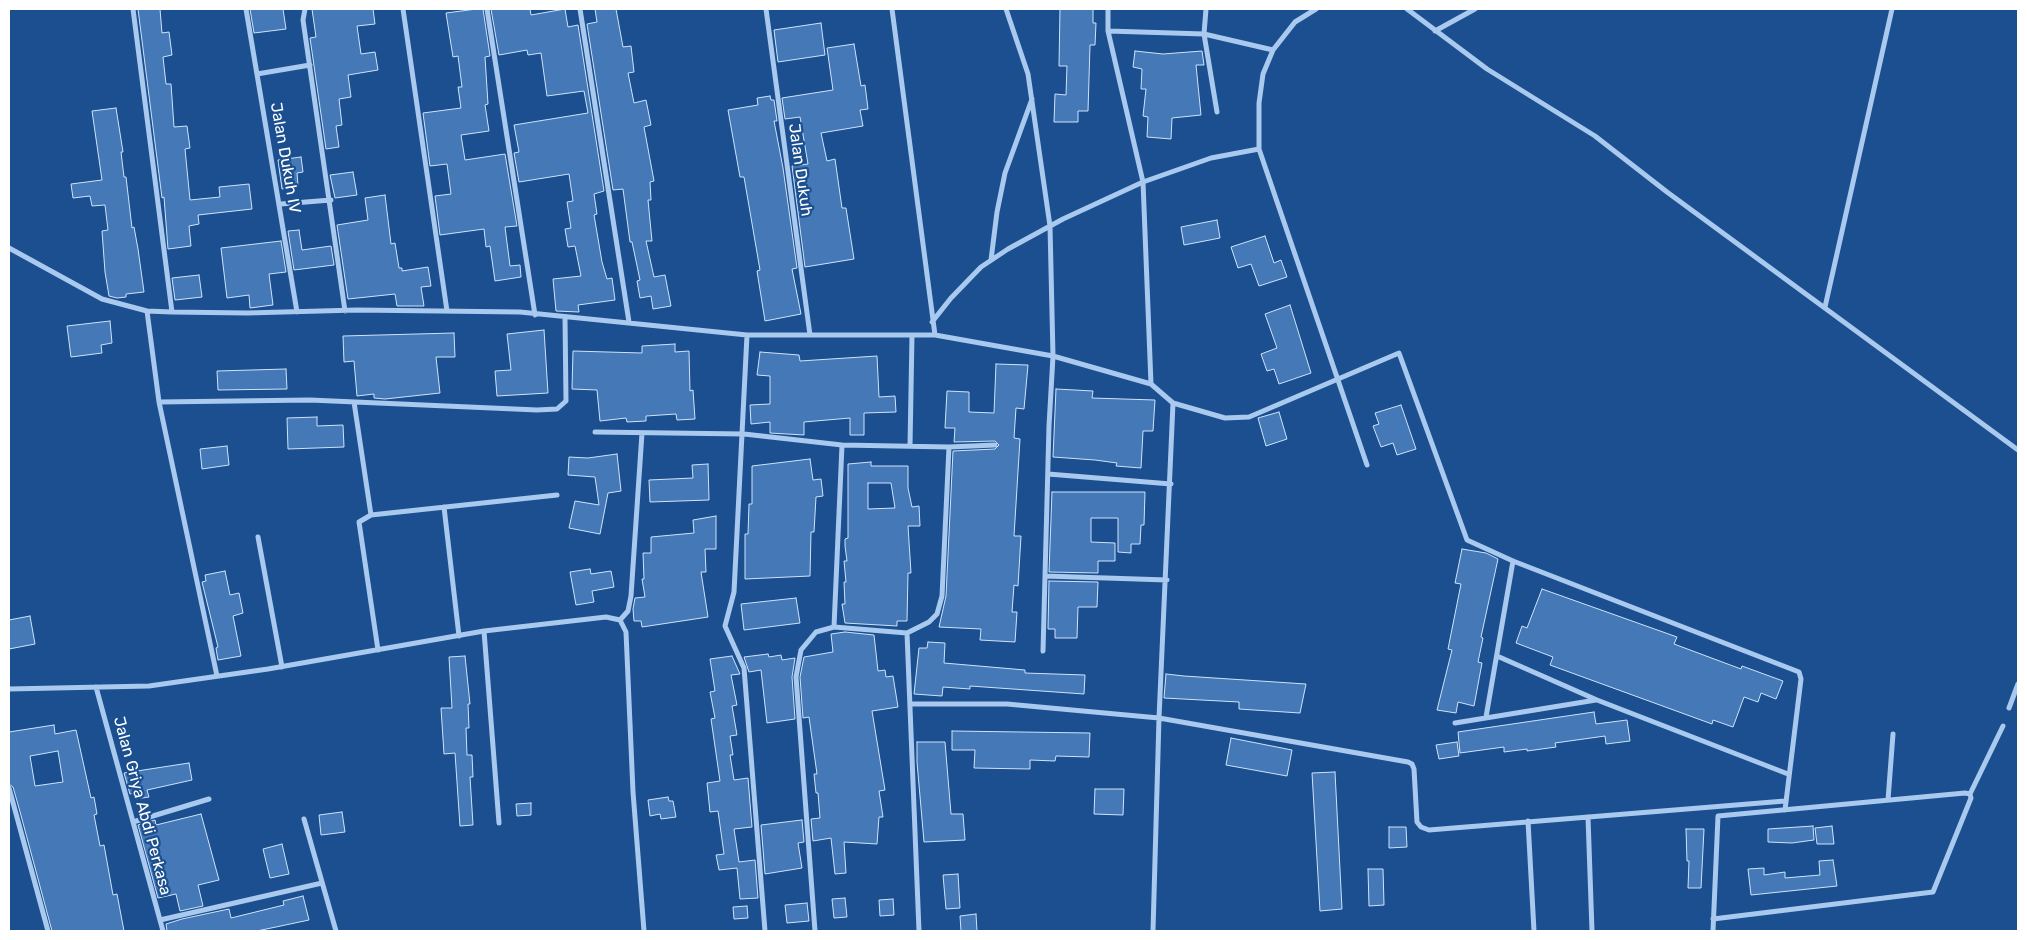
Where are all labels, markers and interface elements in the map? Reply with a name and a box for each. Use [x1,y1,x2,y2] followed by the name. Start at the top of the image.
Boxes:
[266,101,304,215] street label: Jalan Dukuh IV
[784,122,816,218] street label: Jalan Dukuh
[109,715,175,897] street label: Jalan Griya Abdi Perkasa

